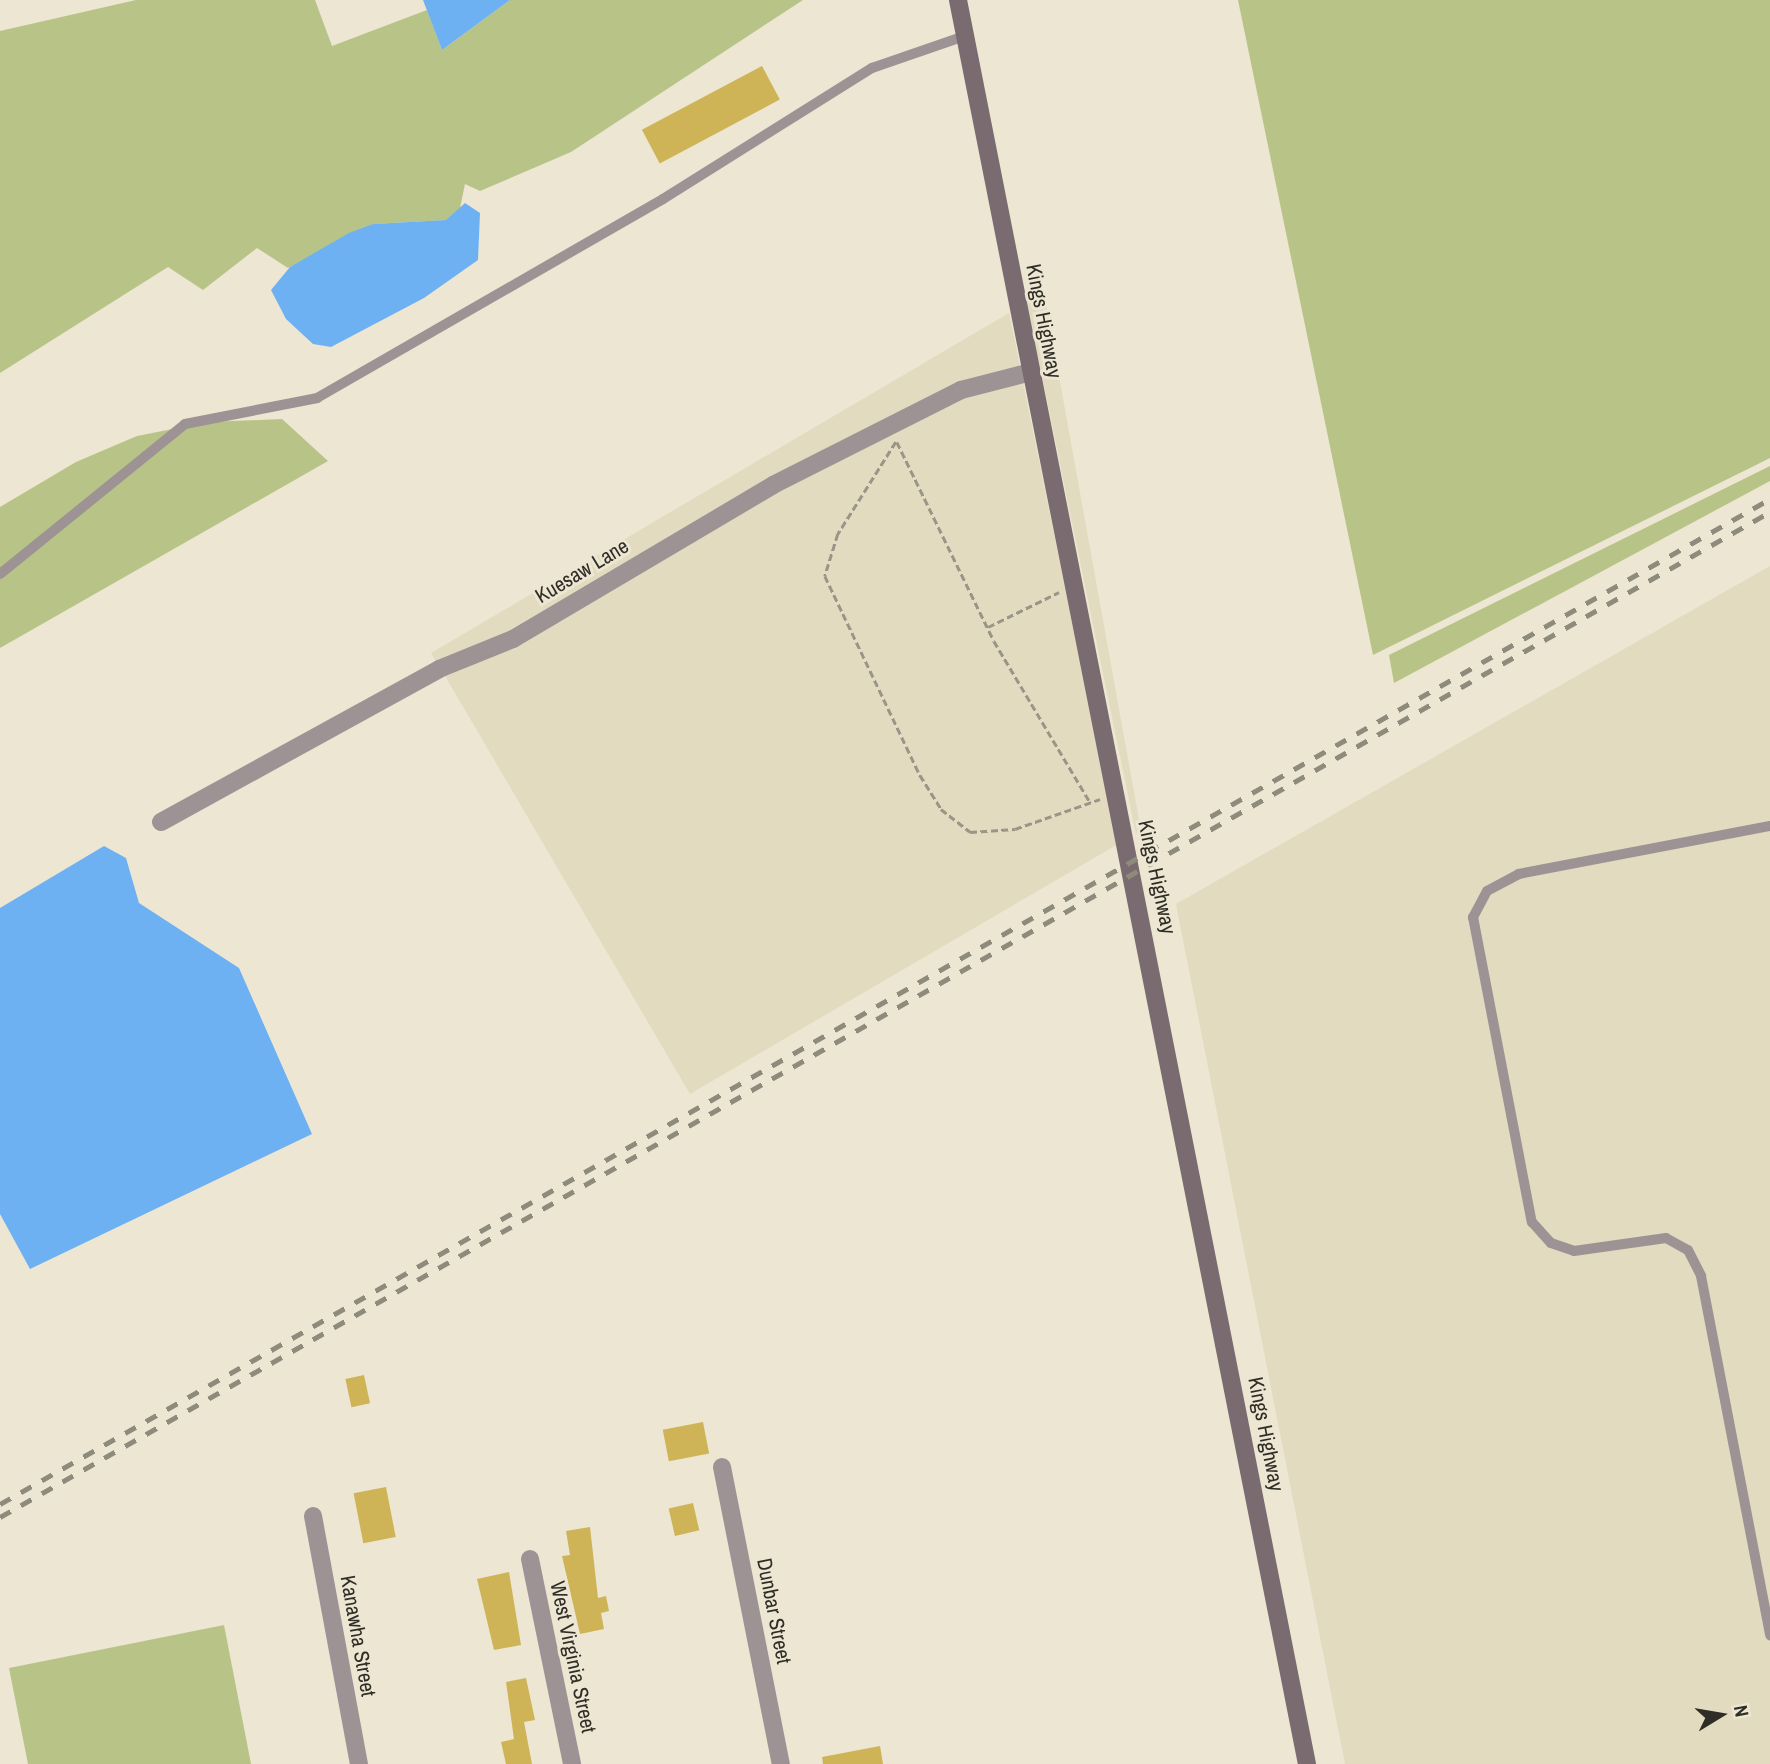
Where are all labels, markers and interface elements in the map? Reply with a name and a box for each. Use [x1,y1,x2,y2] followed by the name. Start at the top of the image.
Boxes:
[1021,262,1067,380] street label: Kings Highway
[531,533,633,609] street label: Kuesaw Lane
[1133,818,1181,936] street label: Kings Highway
[1243,1375,1289,1493] street label: Kings Highway
[751,1556,797,1666] street label: Dunbar Street
[335,1573,381,1699] street label: Kanawha Street
[545,1579,601,1735] street label: West Virginia Street
[1686,1680,1756,1750] north arrow
[1728,1703,1755,1719] text: N

